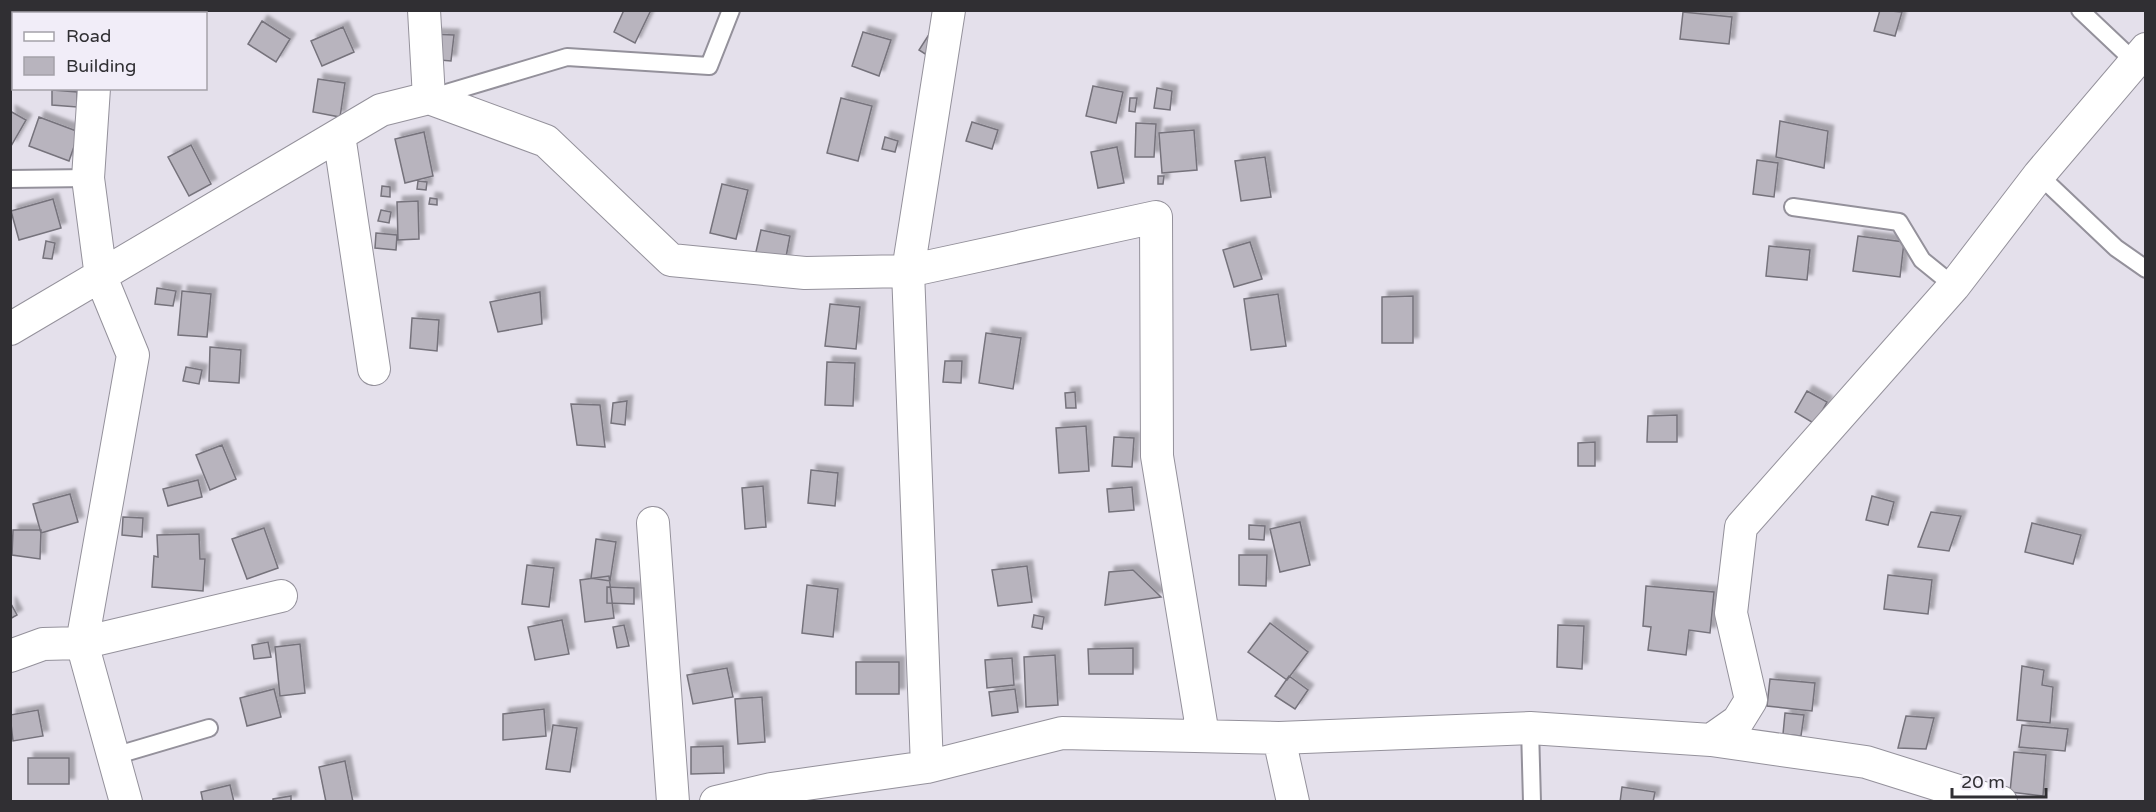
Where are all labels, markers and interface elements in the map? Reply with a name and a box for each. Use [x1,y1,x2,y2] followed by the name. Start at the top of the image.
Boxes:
[12,12,207,90] legend
[66,25,111,47] text: Road
[66,55,136,77] text: Building
[1952,761,2046,799] scale bar
[1961,771,2005,793] text: 20 m

